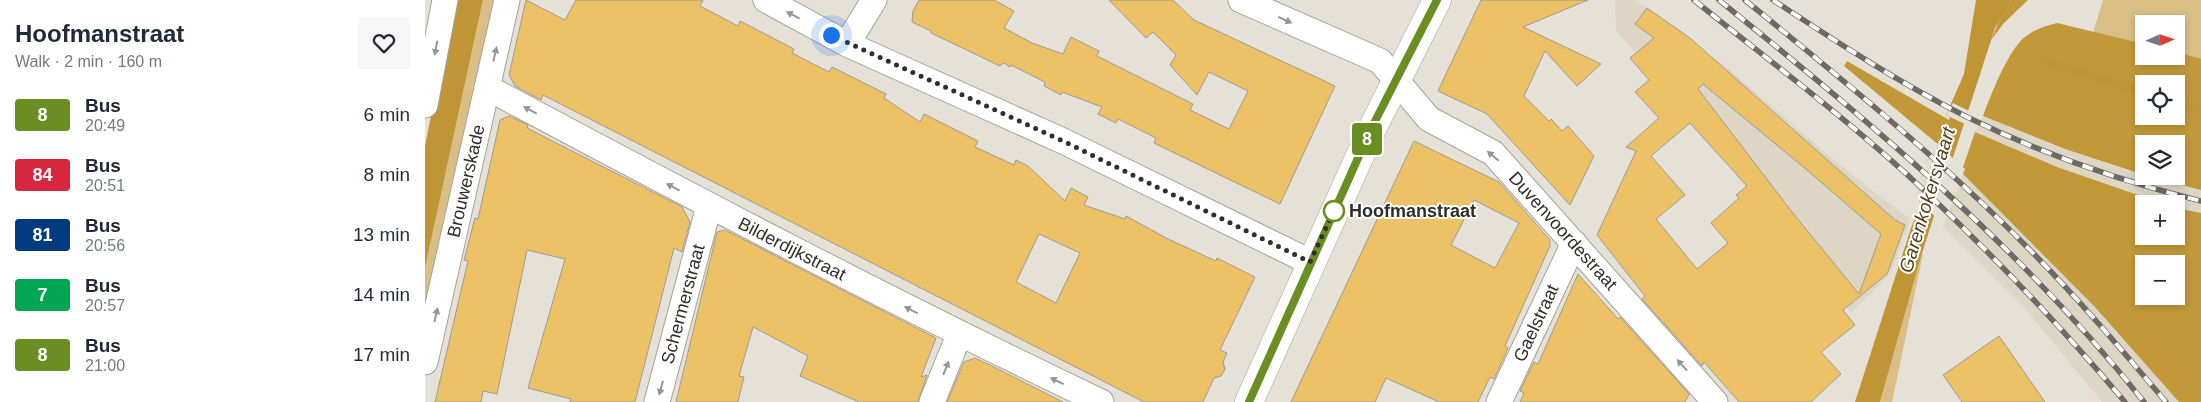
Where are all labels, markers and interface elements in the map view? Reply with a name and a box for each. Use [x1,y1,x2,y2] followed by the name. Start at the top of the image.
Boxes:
[786,11,800,19] one-way arrow
[2135,15,2185,65] north arrow
[2135,15,2185,305] map controls
[1278,16,1292,24] one-way arrow
[358,17,410,69] button: heart
[15,20,184,47] text: Hoofmanstraat
[819,23,844,48] your location
[431,40,439,56] one-way arrow
[491,46,499,61] one-way arrow
[15,53,162,70] text: Walk · 2 min · 160 m
[2135,75,2185,125] button: locate
[85,95,121,116] text: Bus
[364,104,410,125] text: 6 min
[37,105,48,125] text: 8
[522,106,537,114] one-way arrow
[85,117,125,134] text: 20:49
[443,123,489,239] street label: Brouwerskade
[1351,123,1383,155] line badge: 8
[1895,124,1959,275] water label: Garenkokersvaart
[1362,129,1372,149] text: 8
[2135,135,2185,185] button: layers
[1487,150,1500,161] one-way arrow
[85,155,121,176] text: Bus
[364,164,410,185] text: 8 min
[32,165,53,185] text: 84
[1505,168,1621,294] street label: Duvenvoordestraat
[85,177,125,194] text: 20:51
[666,183,680,191] one-way arrow
[2135,195,2185,245] button: +
[1323,200,1345,222] marker: Hoofmanstraat
[1349,201,1476,221] place label: Hoofmanstraat
[735,213,849,285] street label: Bilderdijkstraat
[85,215,121,236] text: Bus
[353,224,410,245] text: 13 min
[32,225,53,245] text: 81
[85,237,125,254] text: 20:56
[657,242,709,366] street label: Schermerstraat
[2135,255,2185,305] button: −
[85,275,121,296] text: Bus
[1509,281,1563,365] street label: Gaelstraat
[353,284,410,305] text: 14 min
[37,285,48,305] text: 7
[85,297,125,314] text: 20:57
[903,306,918,314] one-way arrow
[432,307,440,322] one-way arrow
[85,335,121,356] text: Bus
[353,344,410,365] text: 17 min
[37,345,48,365] text: 8
[85,357,125,374] text: 21:00
[1677,359,1688,372] one-way arrow
[942,361,950,375] one-way arrow
[1050,377,1064,385] one-way arrow
[656,381,664,396] one-way arrow

